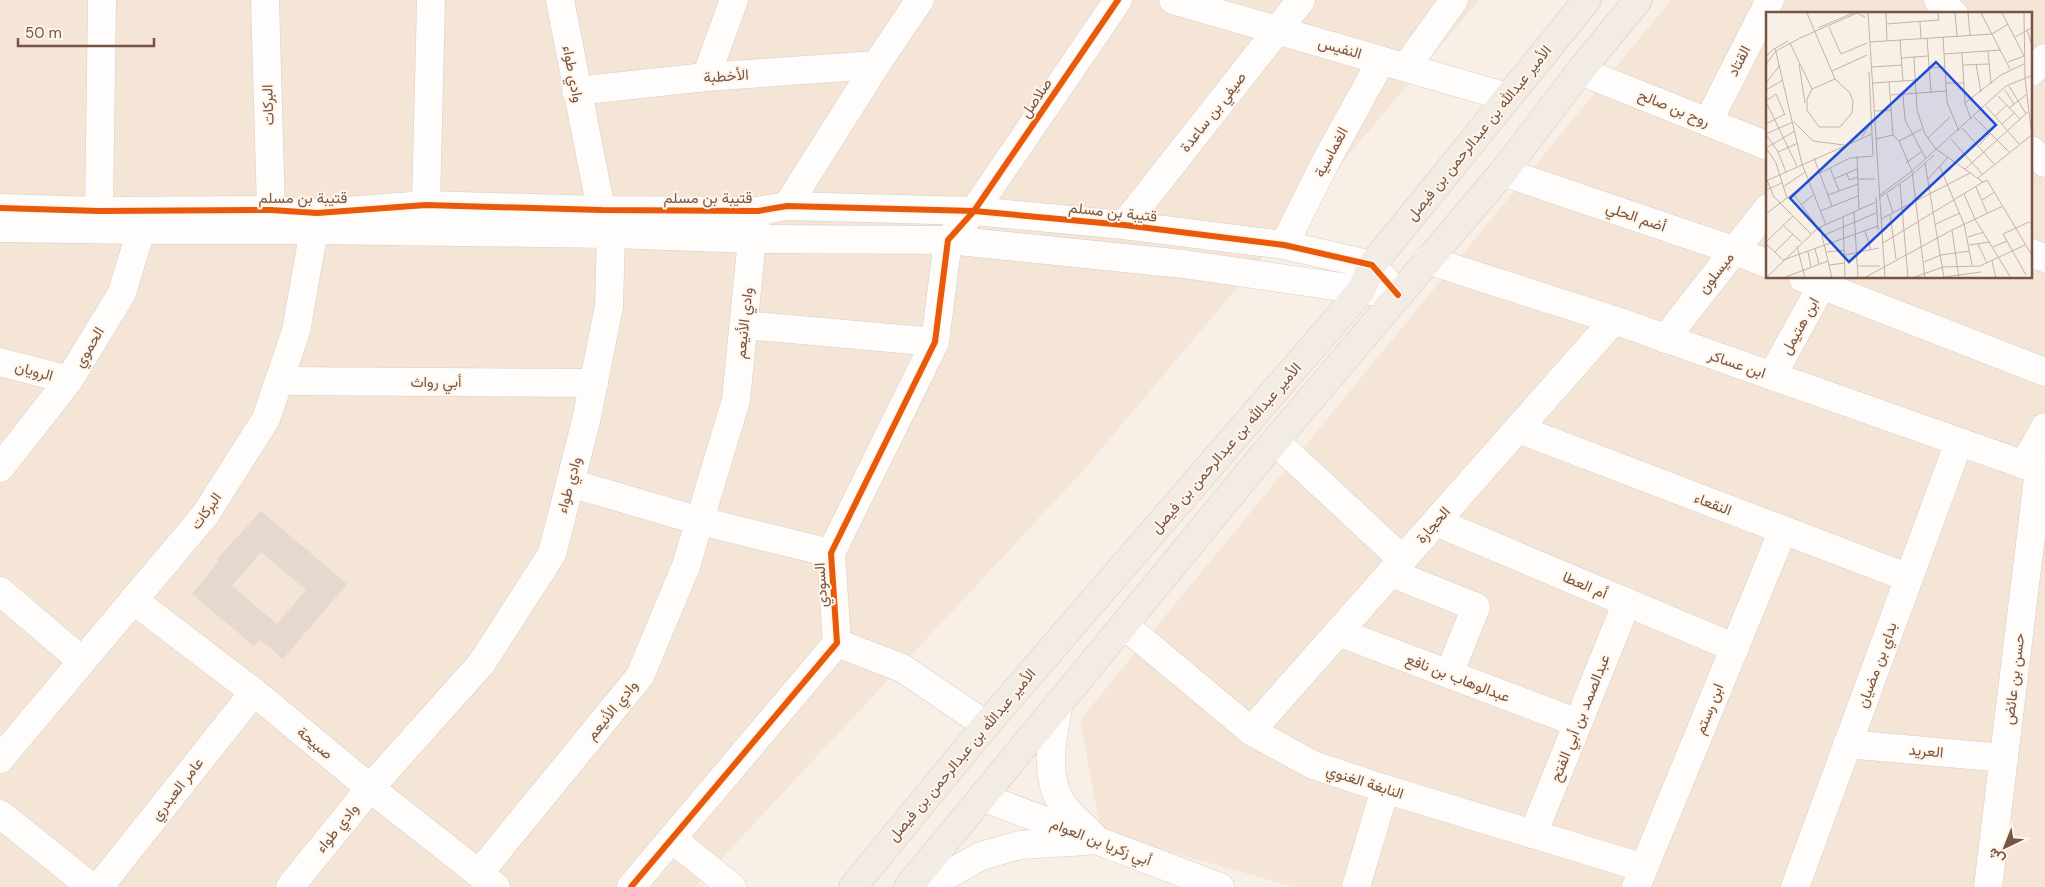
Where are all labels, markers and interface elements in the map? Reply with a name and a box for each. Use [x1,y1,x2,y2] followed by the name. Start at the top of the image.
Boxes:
[1766,12,2032,279] inset map
[18,15,154,47] scale bar
[25,23,62,43] text: 50 m
[1316,32,1364,64] street label: النفيس
[1402,41,1556,225] street label: الأمير عبدالله بن عبدالرحمن بن فيصل
[1723,42,1755,80] street label: القتاد
[555,44,588,105] street label: وادي طواء
[703,64,749,88] street label: الأخطبة
[1175,68,1253,158] street label: صيفي بن ساعدة
[1015,74,1057,122] street label: صلاصل
[257,84,279,126] street label: البركات
[1635,85,1713,132] street label: روح بن صالح
[1310,123,1352,181] street label: الغماسية
[259,188,348,208] street label: قتيبة بن مسلم
[664,188,753,208] street label: قتيبة بن مسلم
[1068,197,1158,227] street label: قتيبة بن مسلم
[1602,197,1669,240] street label: أضم الحلي
[1693,248,1739,298] street label: ميسلون
[730,286,761,360] street label: وادي الأنيعم
[1776,294,1824,358] street label: ابن هتيمل
[69,323,111,373] street label: الحموي
[1705,345,1768,383] street label: ابن عساكر
[13,356,55,386] street label: الرويان
[1146,358,1306,538] street label: الأمير عبدالله بن عبدالرحمن بن فيصل
[410,372,462,395] street label: أبي رواث
[552,454,589,516] street label: وادي طواء
[186,488,226,534] street label: البركات
[1691,488,1735,520] street label: النقعاء
[1411,502,1455,548] street label: الحجارة
[809,562,836,608] street label: السودي
[1560,567,1611,604] street label: أم العطا
[1852,619,1905,712] street label: بداي بن مضيان
[1998,632,2030,726] street label: حسن بن عائض
[1403,649,1513,708] street label: عبدالوهاب بن نافع
[1545,651,1617,786] street label: عبدالصمد بن أبي الفتح
[884,664,1040,846] street label: الأمير عبدالله بن عبدالرحمن بن فيصل
[582,676,645,746] street label: وادي الأنيعم
[1690,681,1728,737] street label: ابن رستم
[293,722,337,764] street label: صبيحة
[1908,740,1944,762] street label: العريد
[146,753,210,826] street label: عامر العبدري
[1323,760,1406,807] street label: النابغة الغنوي
[311,799,365,859] street label: وادي طواء
[1047,814,1155,873] street label: أبي زكريا بن العوام
[1980,822,2030,872] north arrow
[1984,844,2008,869] text: ش

